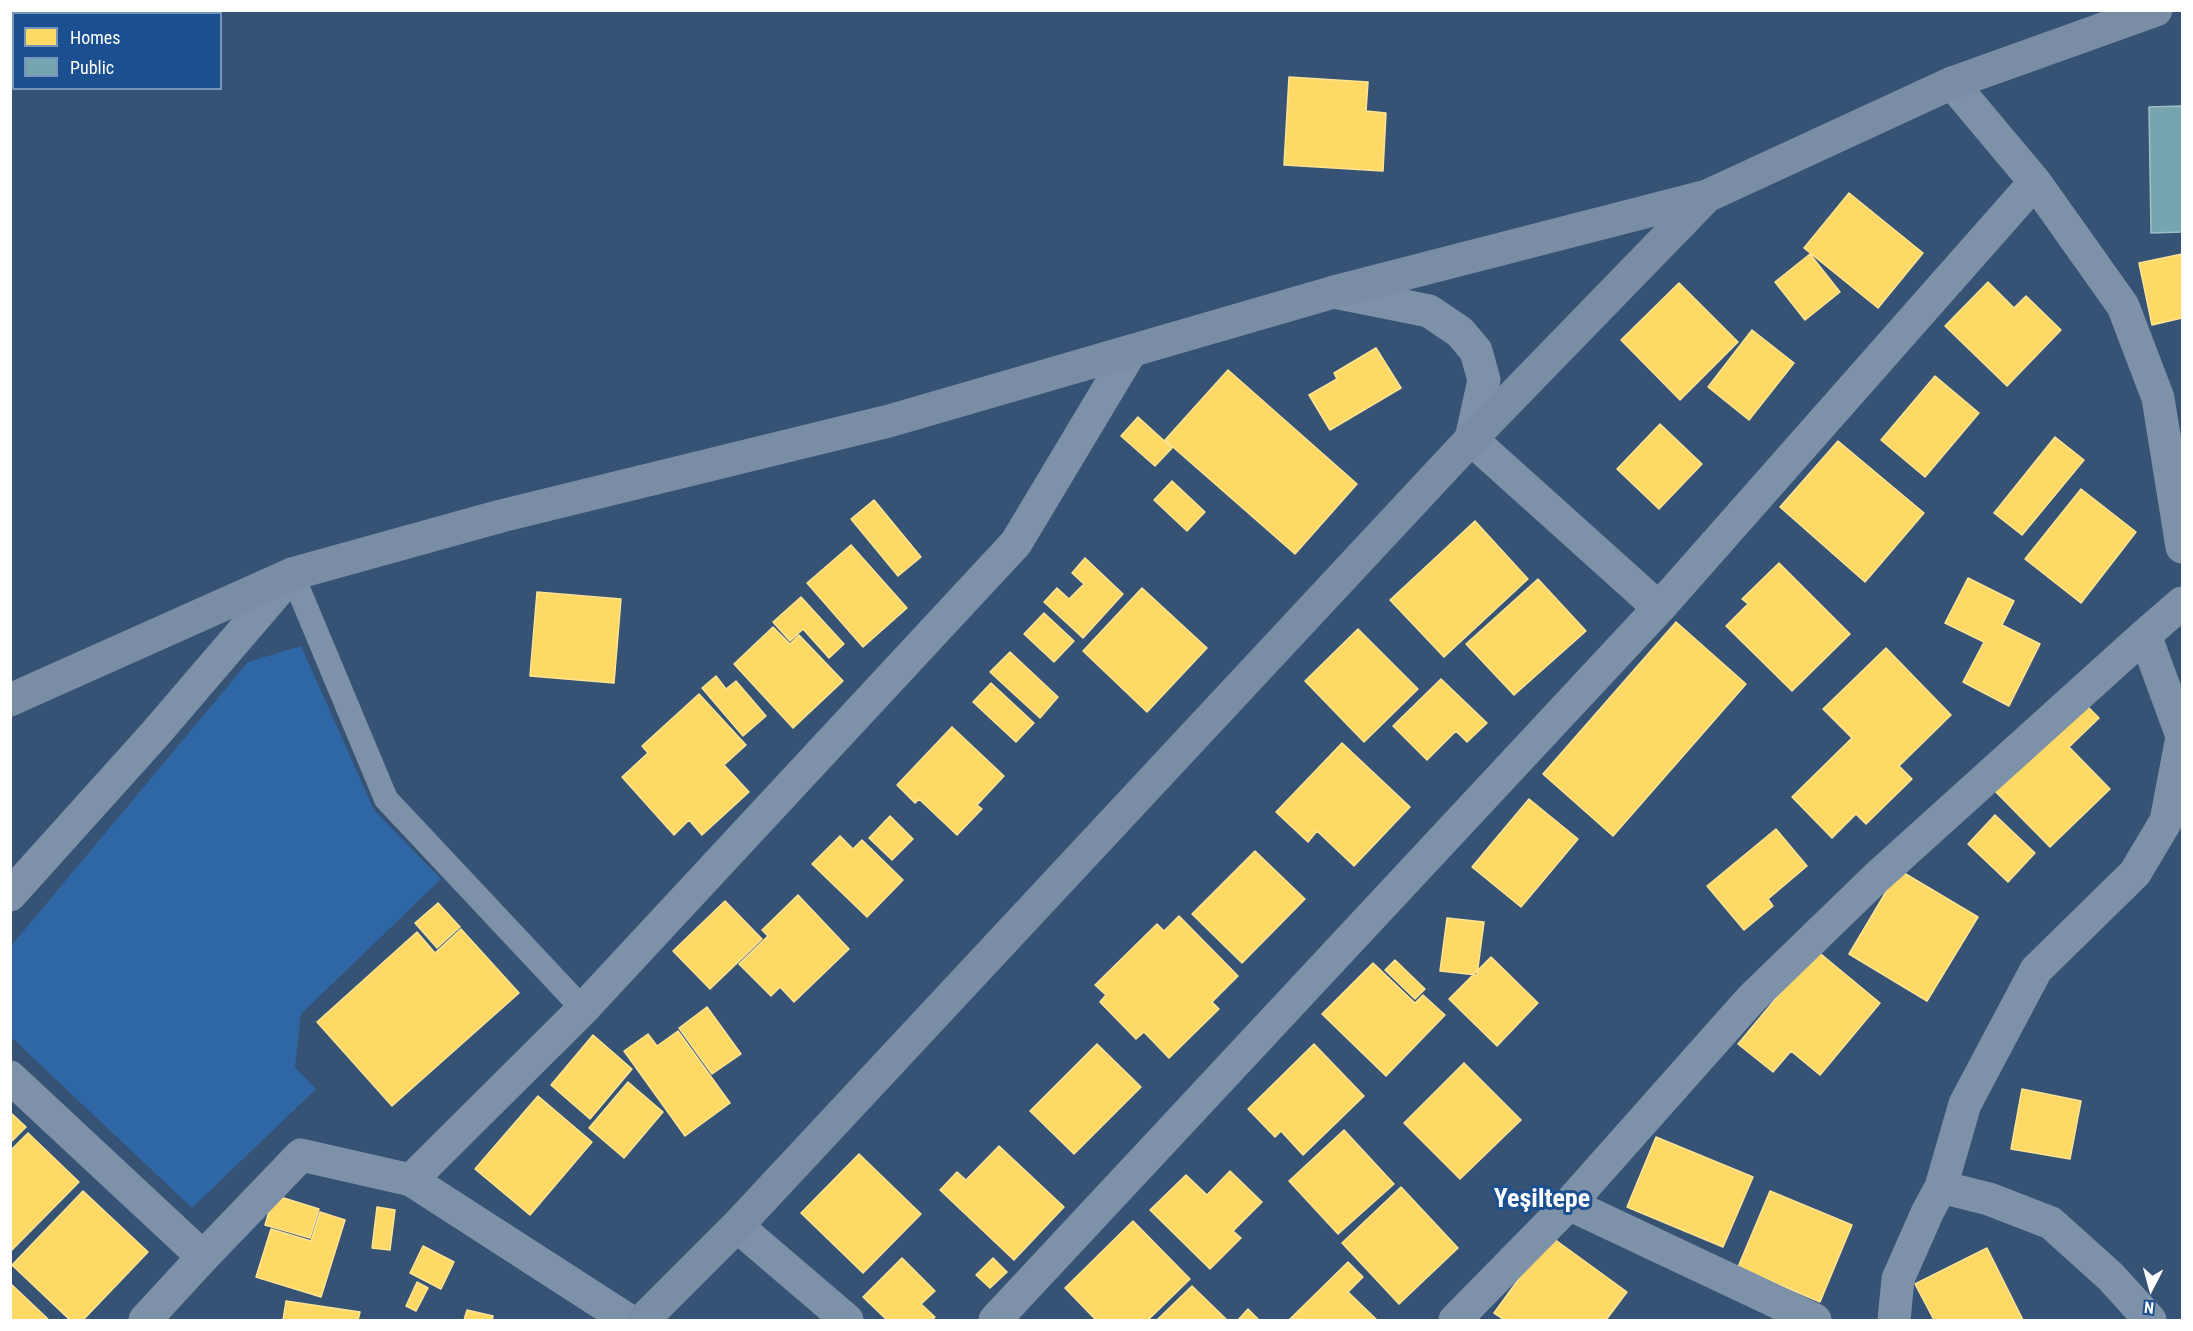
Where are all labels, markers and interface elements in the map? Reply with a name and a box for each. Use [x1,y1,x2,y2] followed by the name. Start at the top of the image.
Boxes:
[12,12,222,90] legend
[70,27,120,48] text: Homes
[70,57,114,78] text: Public
[1494,1184,1590,1216] district label: Yeşiltepe
[2121,1259,2181,1319] north arrow
[2143,1297,2155,1317] text: N

